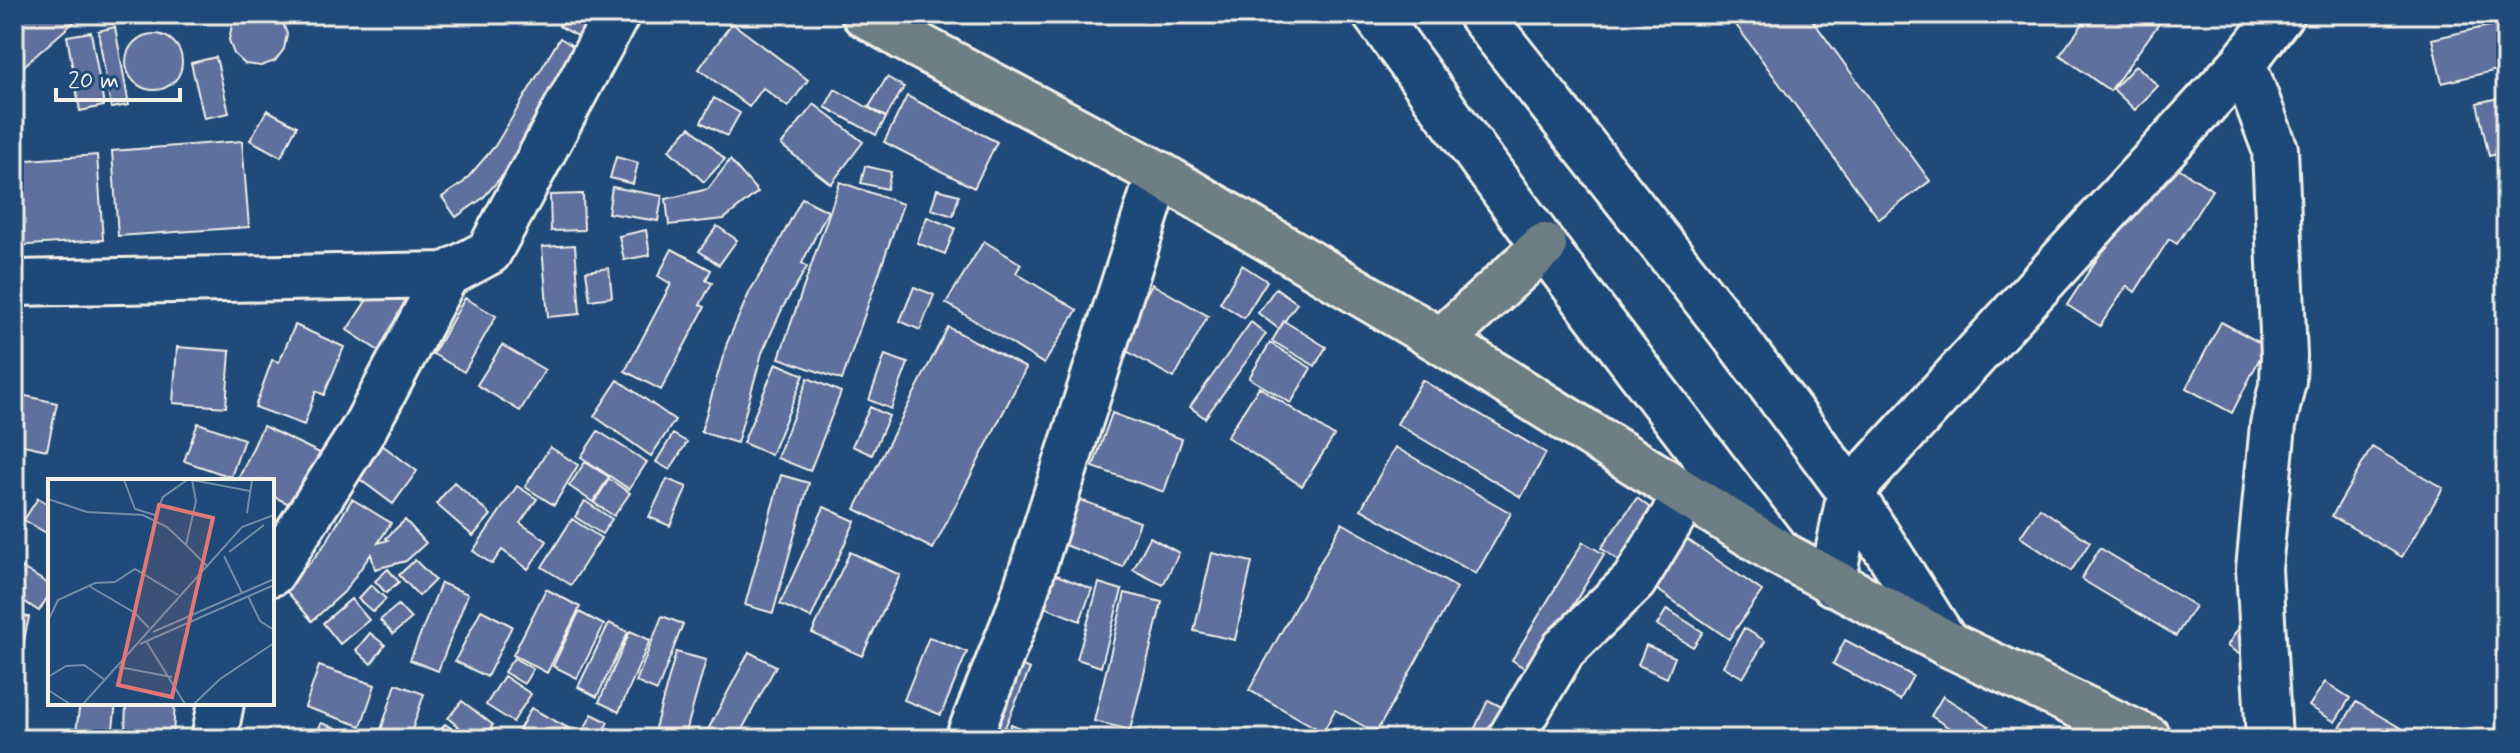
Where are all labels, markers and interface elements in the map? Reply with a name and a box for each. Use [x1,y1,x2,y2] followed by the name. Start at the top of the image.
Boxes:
[56,52,180,102] scale bar
[68,66,119,97] text: 20 m
[48,479,274,705] inset map

